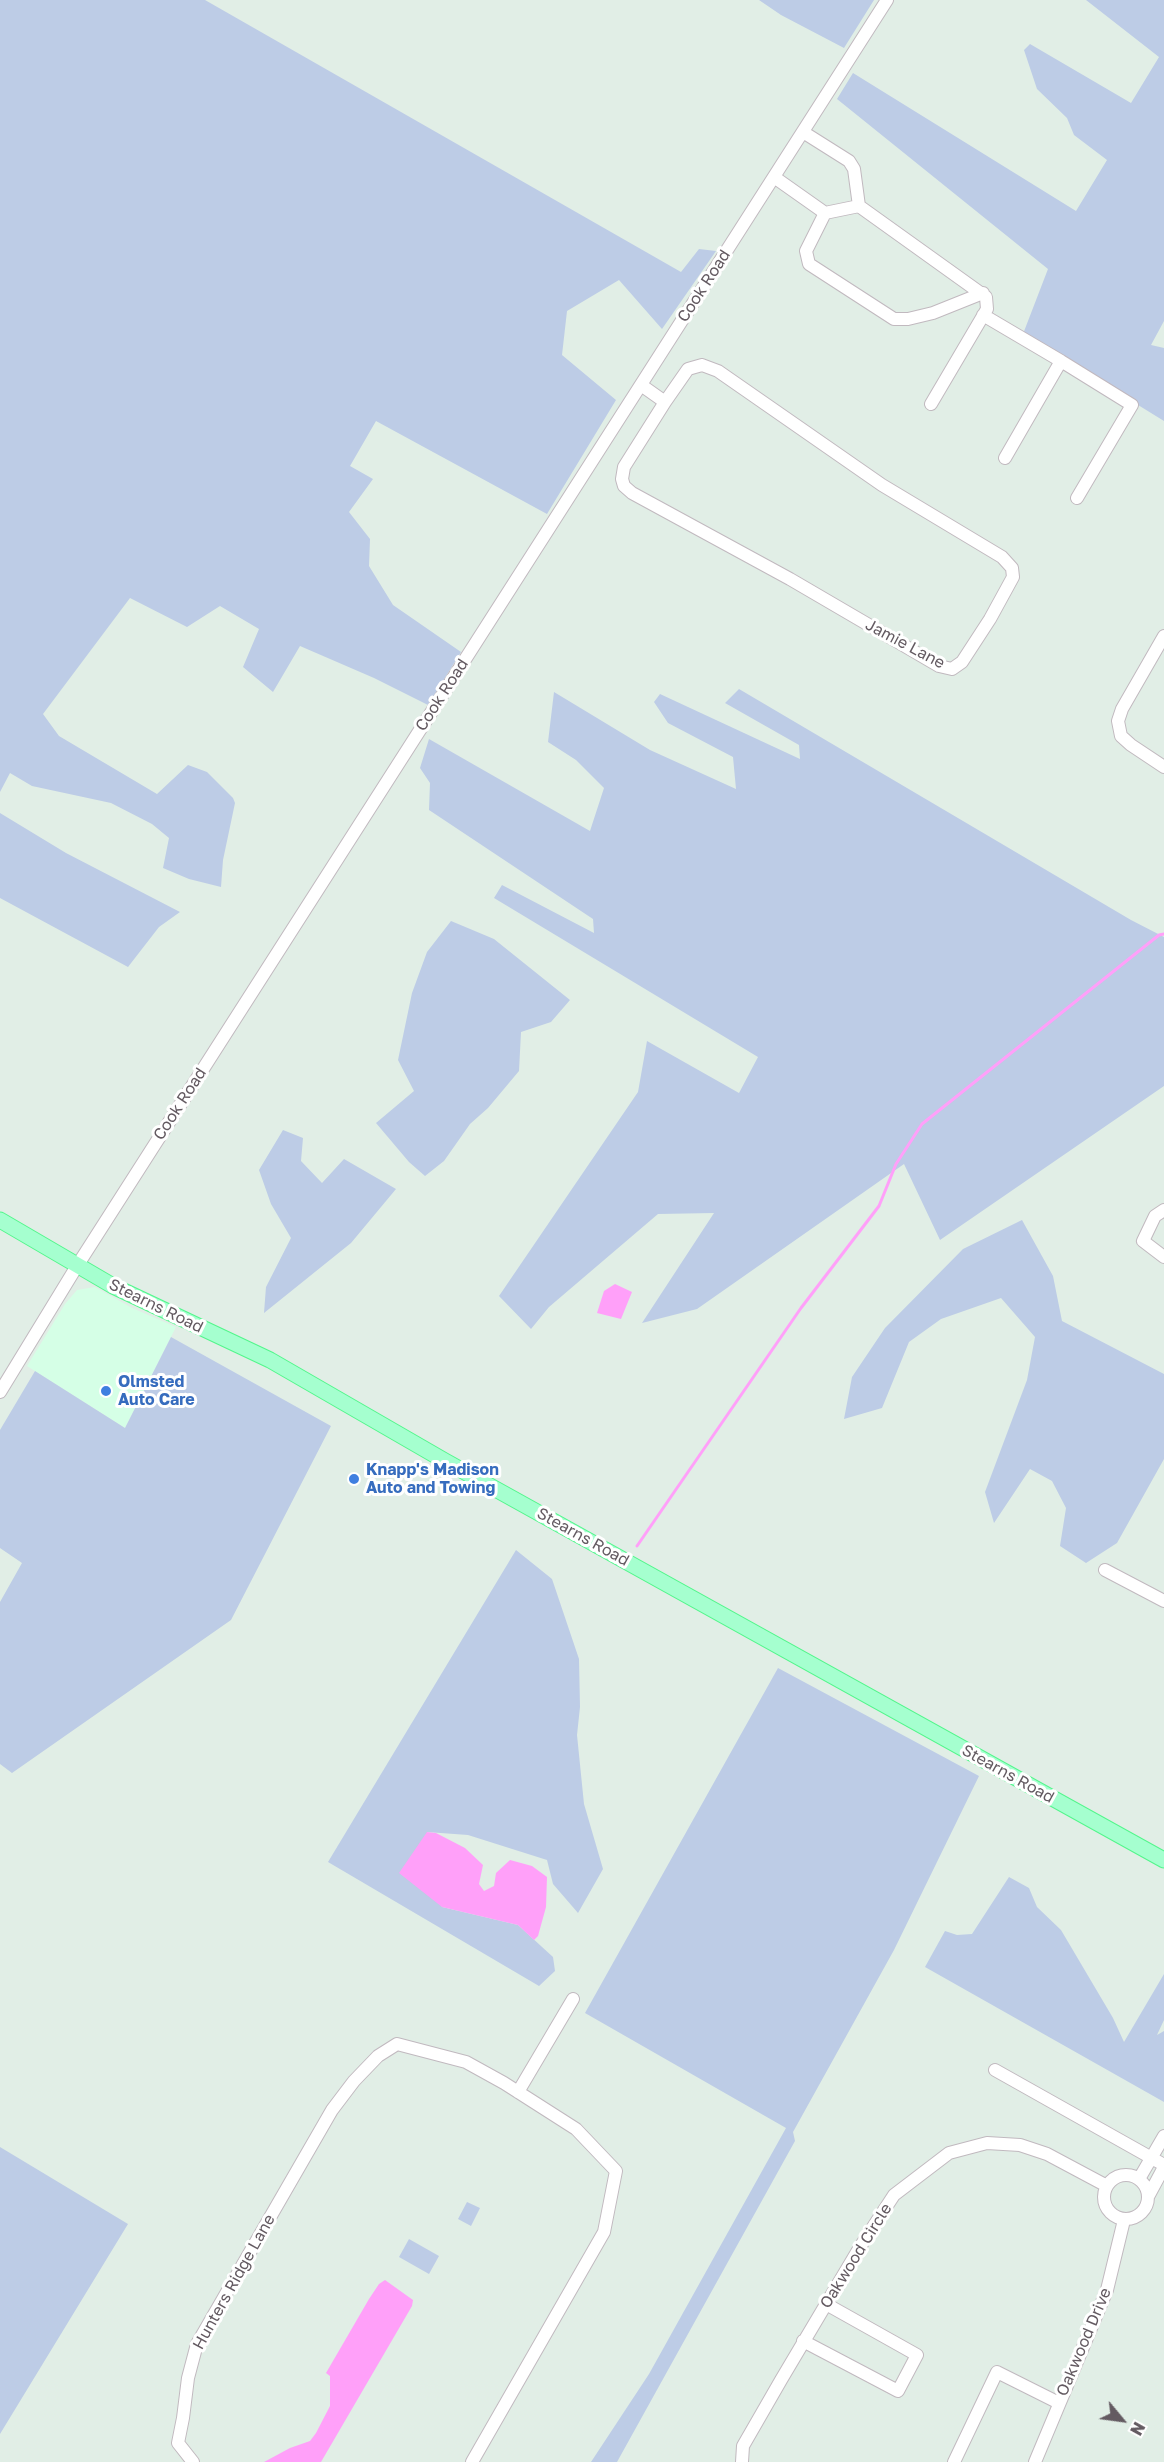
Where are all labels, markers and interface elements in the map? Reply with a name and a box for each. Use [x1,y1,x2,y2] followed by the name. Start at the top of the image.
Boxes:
[674,246,734,326] street label: Cook Road
[862,615,948,673] street label: Jamie Lane
[412,655,472,735] street label: Cook Road
[150,1064,210,1144] street label: Cook Road
[106,1275,206,1337] street label: Stearns Road
[118,1372,195,1410] place label: Olmsted Auto Care
[99,1384,113,1398] marker: Olmsted Auto Care
[366,1460,499,1498] place label: Knapp's Madison Auto and Towing
[347,1472,361,1486] marker: Knapp's Madison Auto and Towing
[534,1504,632,1570] street label: Stearns Road
[959,1741,1057,1807] street label: Stearns Road
[816,2200,896,2312] street label: Oakwood Circle
[189,2211,279,2353] street label: Hunters Ridge Lane
[1053,2285,1115,2399] street label: Oakwood Drive
[1092,2390,1152,2450] north arrow
[1126,2419,1149,2439] text: N

